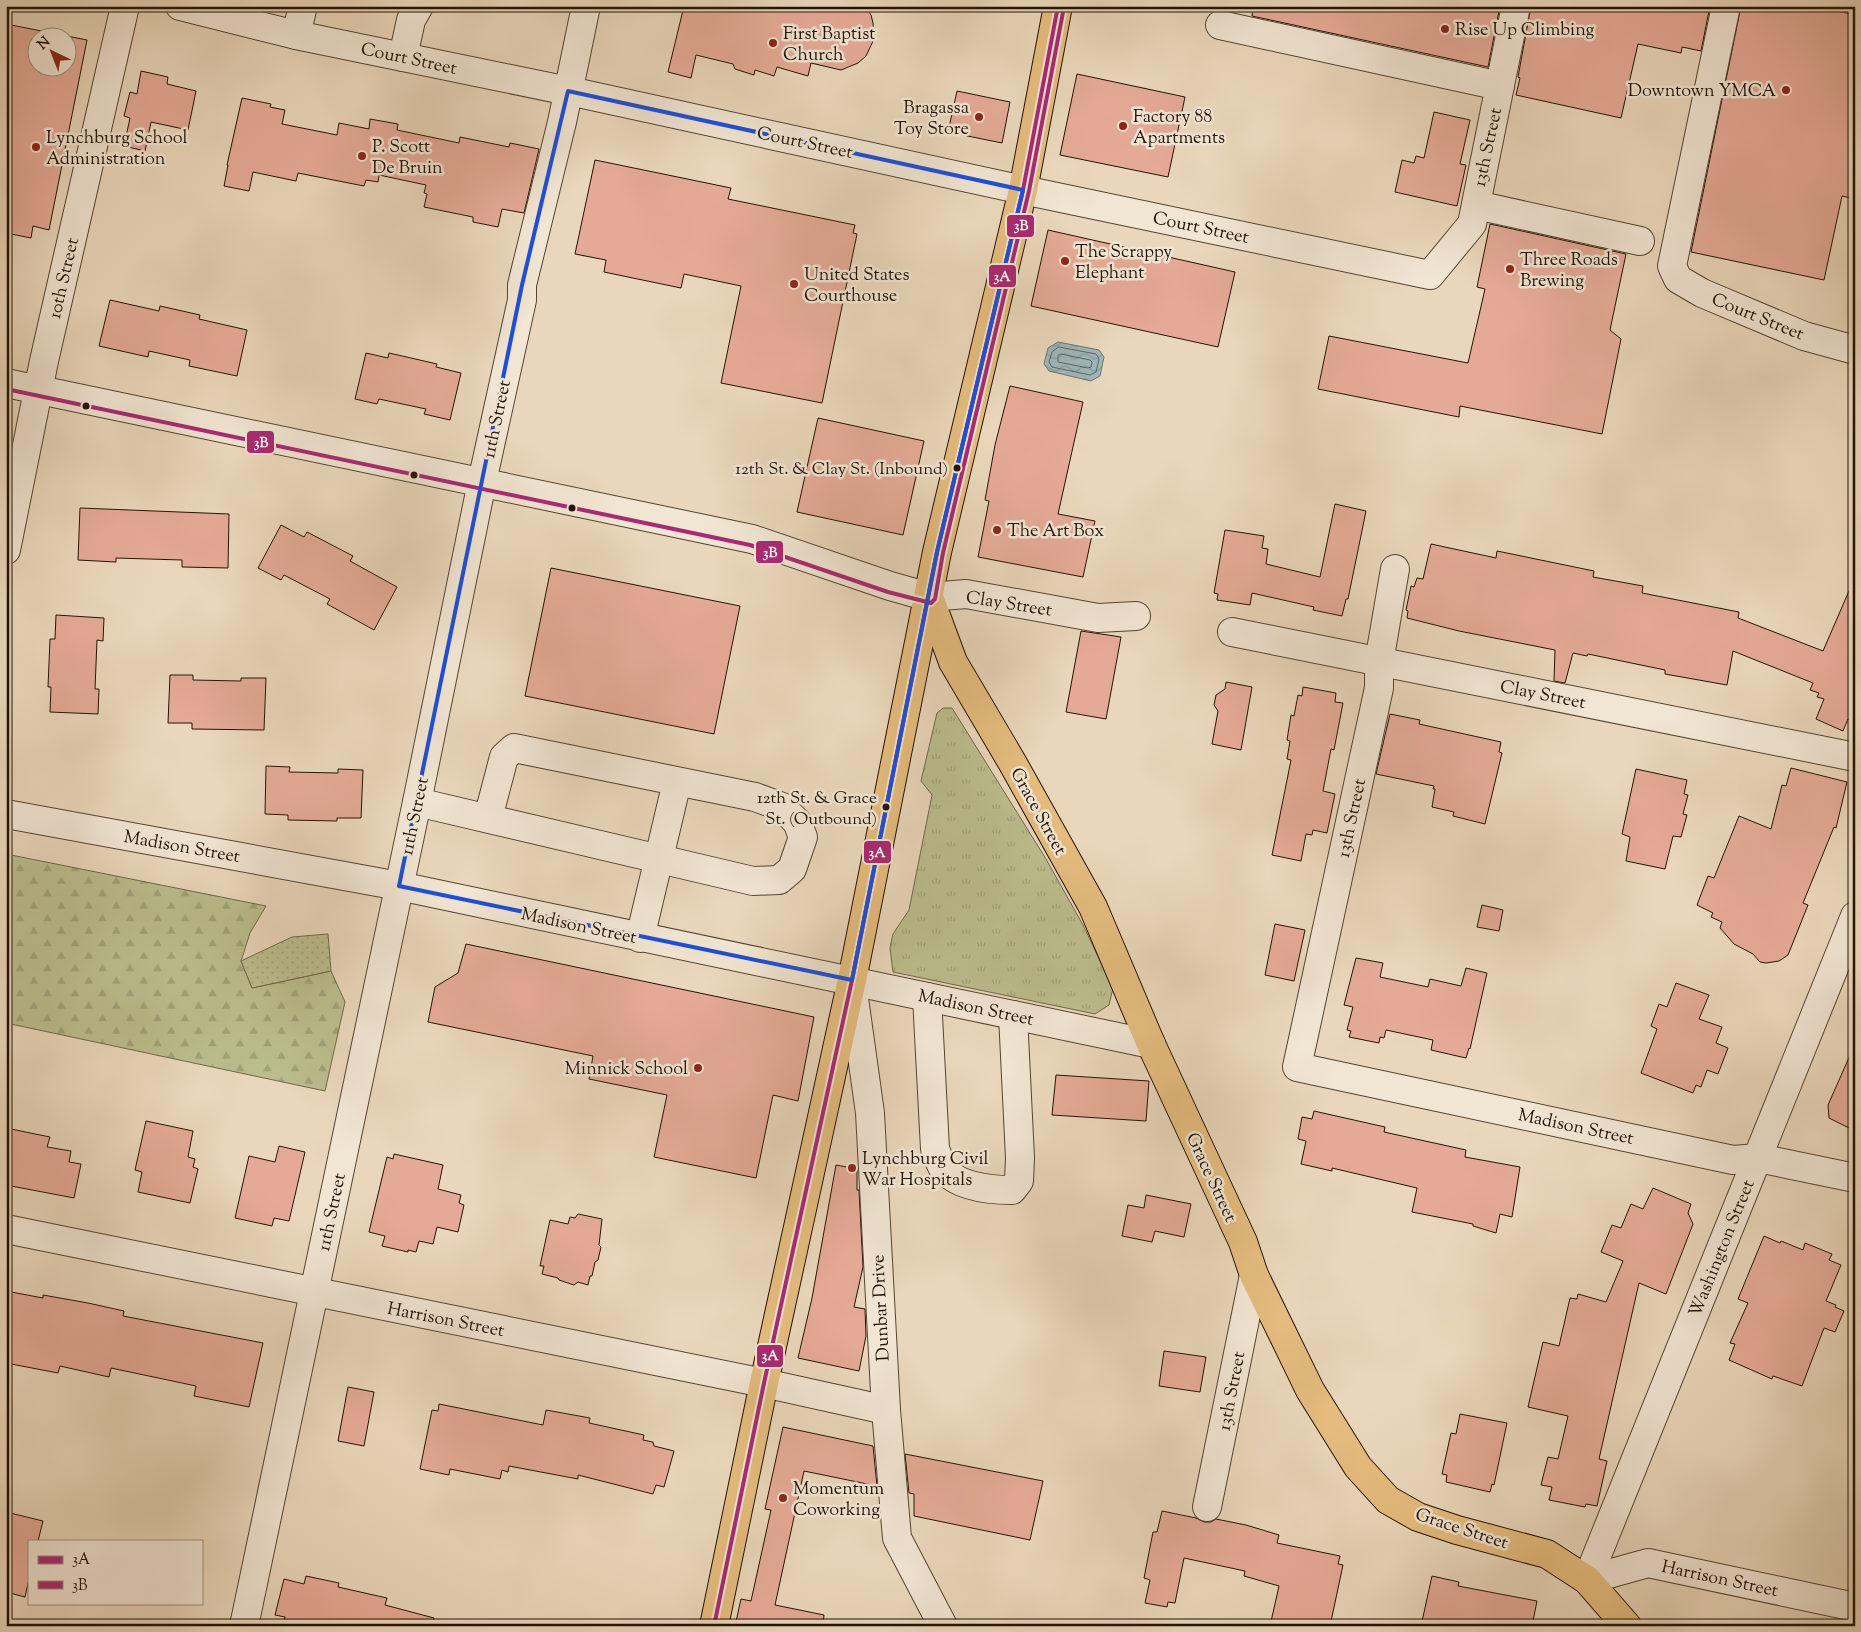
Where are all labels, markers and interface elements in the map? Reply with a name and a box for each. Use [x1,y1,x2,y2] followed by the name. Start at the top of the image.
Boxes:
[1455,18,1595,44] place label: Rise Up Climbing
[783,22,875,69] place label: First Baptist Church
[1439,23,1451,35] marker: Rise Up Climbing
[28,28,78,78] north arrow
[34,33,55,55] text: N
[358,37,459,83] street label: Court Street
[767,37,779,49] marker: First Baptist Church
[1628,79,1776,105] place label: Downtown YMCA
[1780,84,1792,96] marker: Downtown YMCA
[894,96,969,143] place label: Bragassa Toy Store
[1133,105,1225,152] place label: Factory 88 Apartments
[1468,105,1510,189] street label: 13th Street
[973,111,985,123] marker: Bragassa Toy Store
[1117,120,1129,132] marker: Factory 88 Apartments
[754,121,855,167] street label: Court Street
[46,126,188,173] place label: Lynchburg School Administration
[372,135,443,182] place label: P. Scott De Bruin
[30,141,42,153] marker: Lynchburg School Administration
[356,150,368,162] marker: P. Scott De Bruin
[1150,206,1251,252] street label: Court Street
[1006,214,1035,238] line badge: 3B
[1014,217,1028,237] text: 3B
[43,235,87,322] street label: 10th Street
[1075,240,1172,287] place label: The Scrappy Elephant
[1520,248,1618,295] place label: Three Roads Brewing
[1059,255,1071,267] marker: The Scrappy Elephant
[804,263,910,310] place label: United States Courthouse
[1504,263,1516,275] marker: Three Roads Brewing
[988,264,1017,288] line badge: 3A
[993,268,1011,288] text: 3A
[788,278,800,290] marker: United States Courthouse
[1707,288,1807,348] street label: Court Street
[477,378,519,461] street label: 11th Street
[81,401,91,411] unlabelled marker
[246,430,275,454] line badge: 3B
[254,434,268,454] text: 3B
[735,458,948,482] place label: 12th St. & Clay St. (Inbound)
[952,463,962,473] marker: 12th St. & Clay St. (Inbound)
[409,470,419,480] unlabelled marker
[567,503,577,513] unlabelled marker
[1007,519,1104,545] place label: The Art Box
[991,524,1003,536] marker: The Art Box
[755,540,784,564] line badge: 3B
[763,544,777,564] text: 3B
[964,585,1054,625] street label: Clay Street
[1497,675,1588,717] street label: Clay Street
[1003,764,1072,860] street label: Grace Street
[395,775,437,858] street label: 11th Street
[1332,776,1374,860] street label: 13th Street
[757,787,877,832] place label: 12th St. & Grace St. (Outbound)
[881,802,891,812] marker: 12th St. & Grace St. (Outbound)
[121,825,242,871] street label: Madison Street
[863,840,892,864] line badge: 3A
[868,844,886,864] text: 3A
[518,902,639,952] street label: Madison Street
[915,984,1036,1034] street label: Madison Street
[565,1057,688,1083] place label: Minnick School
[692,1062,704,1074] marker: Minnick School
[1515,1103,1636,1153] street label: Madison Street
[1178,1129,1242,1227] street label: Grace Street
[862,1147,989,1194] place label: Lynchburg Civil War Hospitals
[846,1162,858,1174] marker: Lynchburg Civil War Hospitals
[312,1171,354,1254] street label: 11th Street
[1683,1176,1762,1321] street label: Washington Street
[866,1254,898,1362] street label: Dunbar Drive
[385,1297,506,1345] street label: Harrison Street
[756,1344,784,1368] line badge: 3A
[761,1347,779,1367] text: 3A
[1213,1350,1253,1433] street label: 13th Street
[793,1477,884,1524] place label: Momentum Coworking
[777,1492,789,1504] marker: Momentum Coworking
[1412,1503,1511,1557] street label: Grace Street
[28,1540,202,1604] legend
[72,1550,90,1571] text: 3A
[1659,1555,1780,1605] street label: Harrison Street
[72,1576,88,1597] text: 3B

